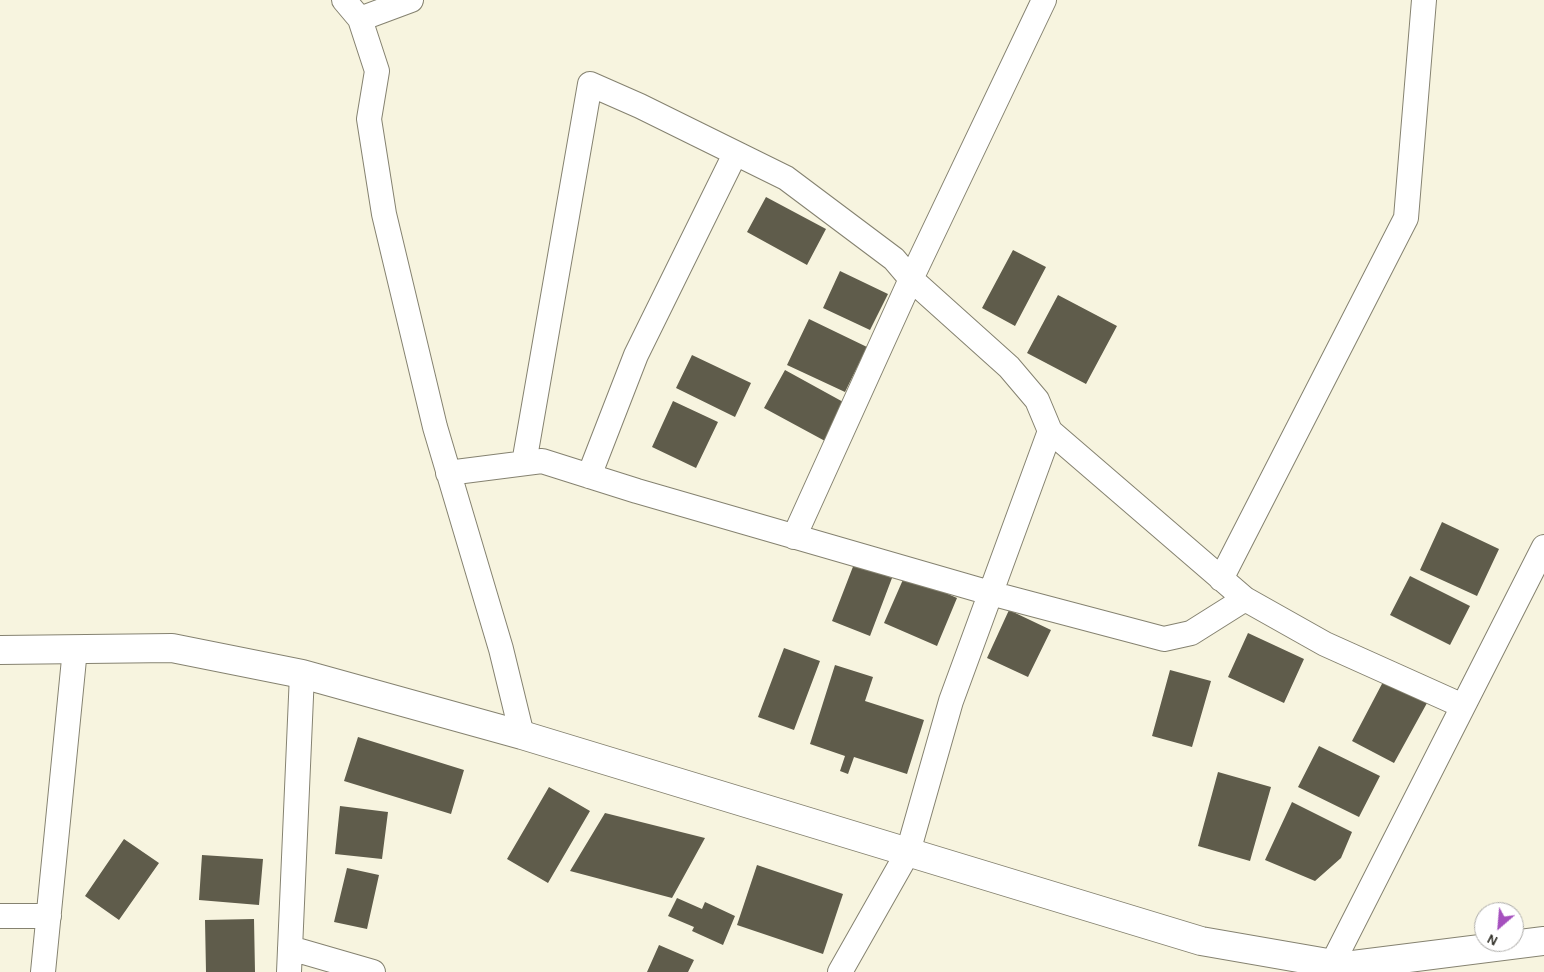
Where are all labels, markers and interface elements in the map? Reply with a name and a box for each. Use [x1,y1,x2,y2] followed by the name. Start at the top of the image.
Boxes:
[1474,902,1524,952] north arrow
[1484,930,1501,950] text: N

